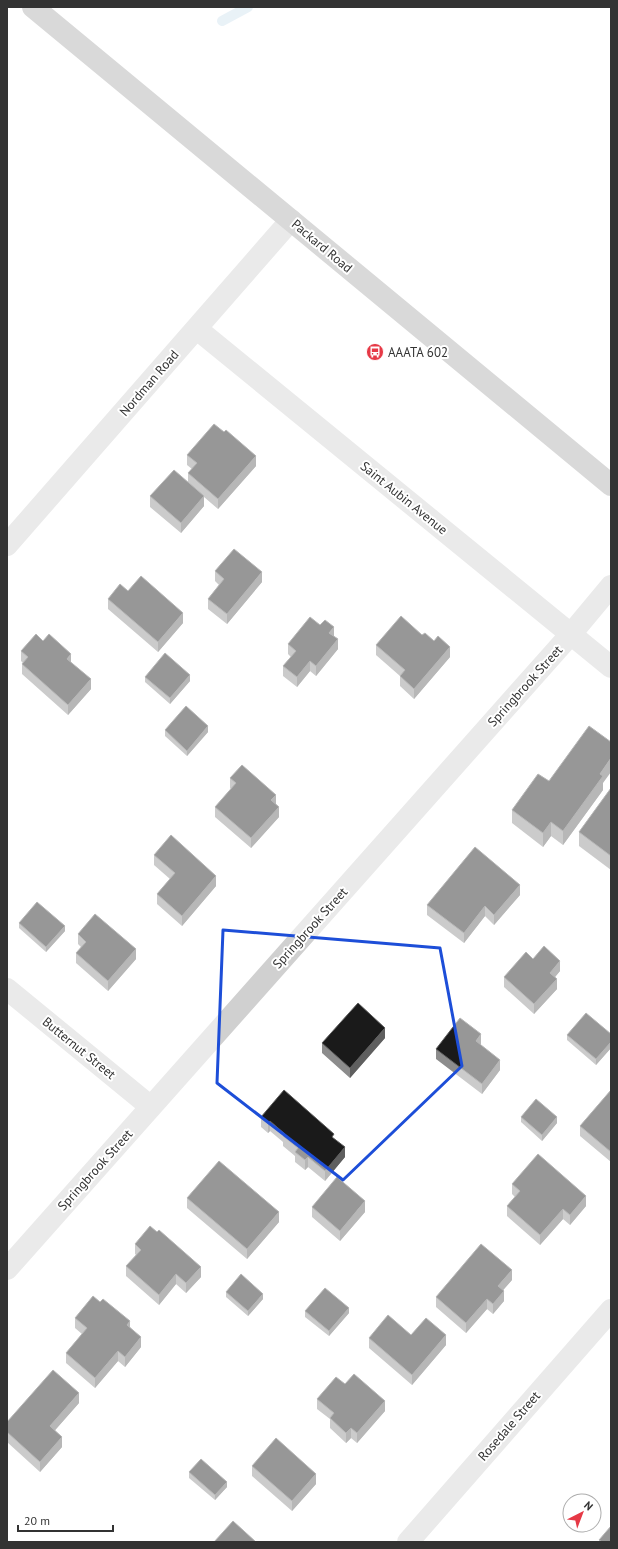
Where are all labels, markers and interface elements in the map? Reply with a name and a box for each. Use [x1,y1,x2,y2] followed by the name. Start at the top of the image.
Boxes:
[288,216,356,276] street label: Packard Road
[365,342,385,362] bus stop icon: AAATA 602
[388,344,448,361] place label: AAATA 602
[116,346,182,420] street label: Nordman Road
[357,458,451,538] street label: Saint Aubin Avenue
[484,641,566,730] street label: Springbrook Street
[269,883,351,972] street label: Springbrook Street
[39,1013,120,1083] street label: Butternut Street
[54,1125,136,1214] street label: Springbrook Street
[474,1387,544,1464] street label: Rosedale Street
[562,1493,602,1533] north arrow
[581,1498,596,1513] text: N
[18,1507,113,1533] scale bar
[24,1513,50,1528] text: 20 m

